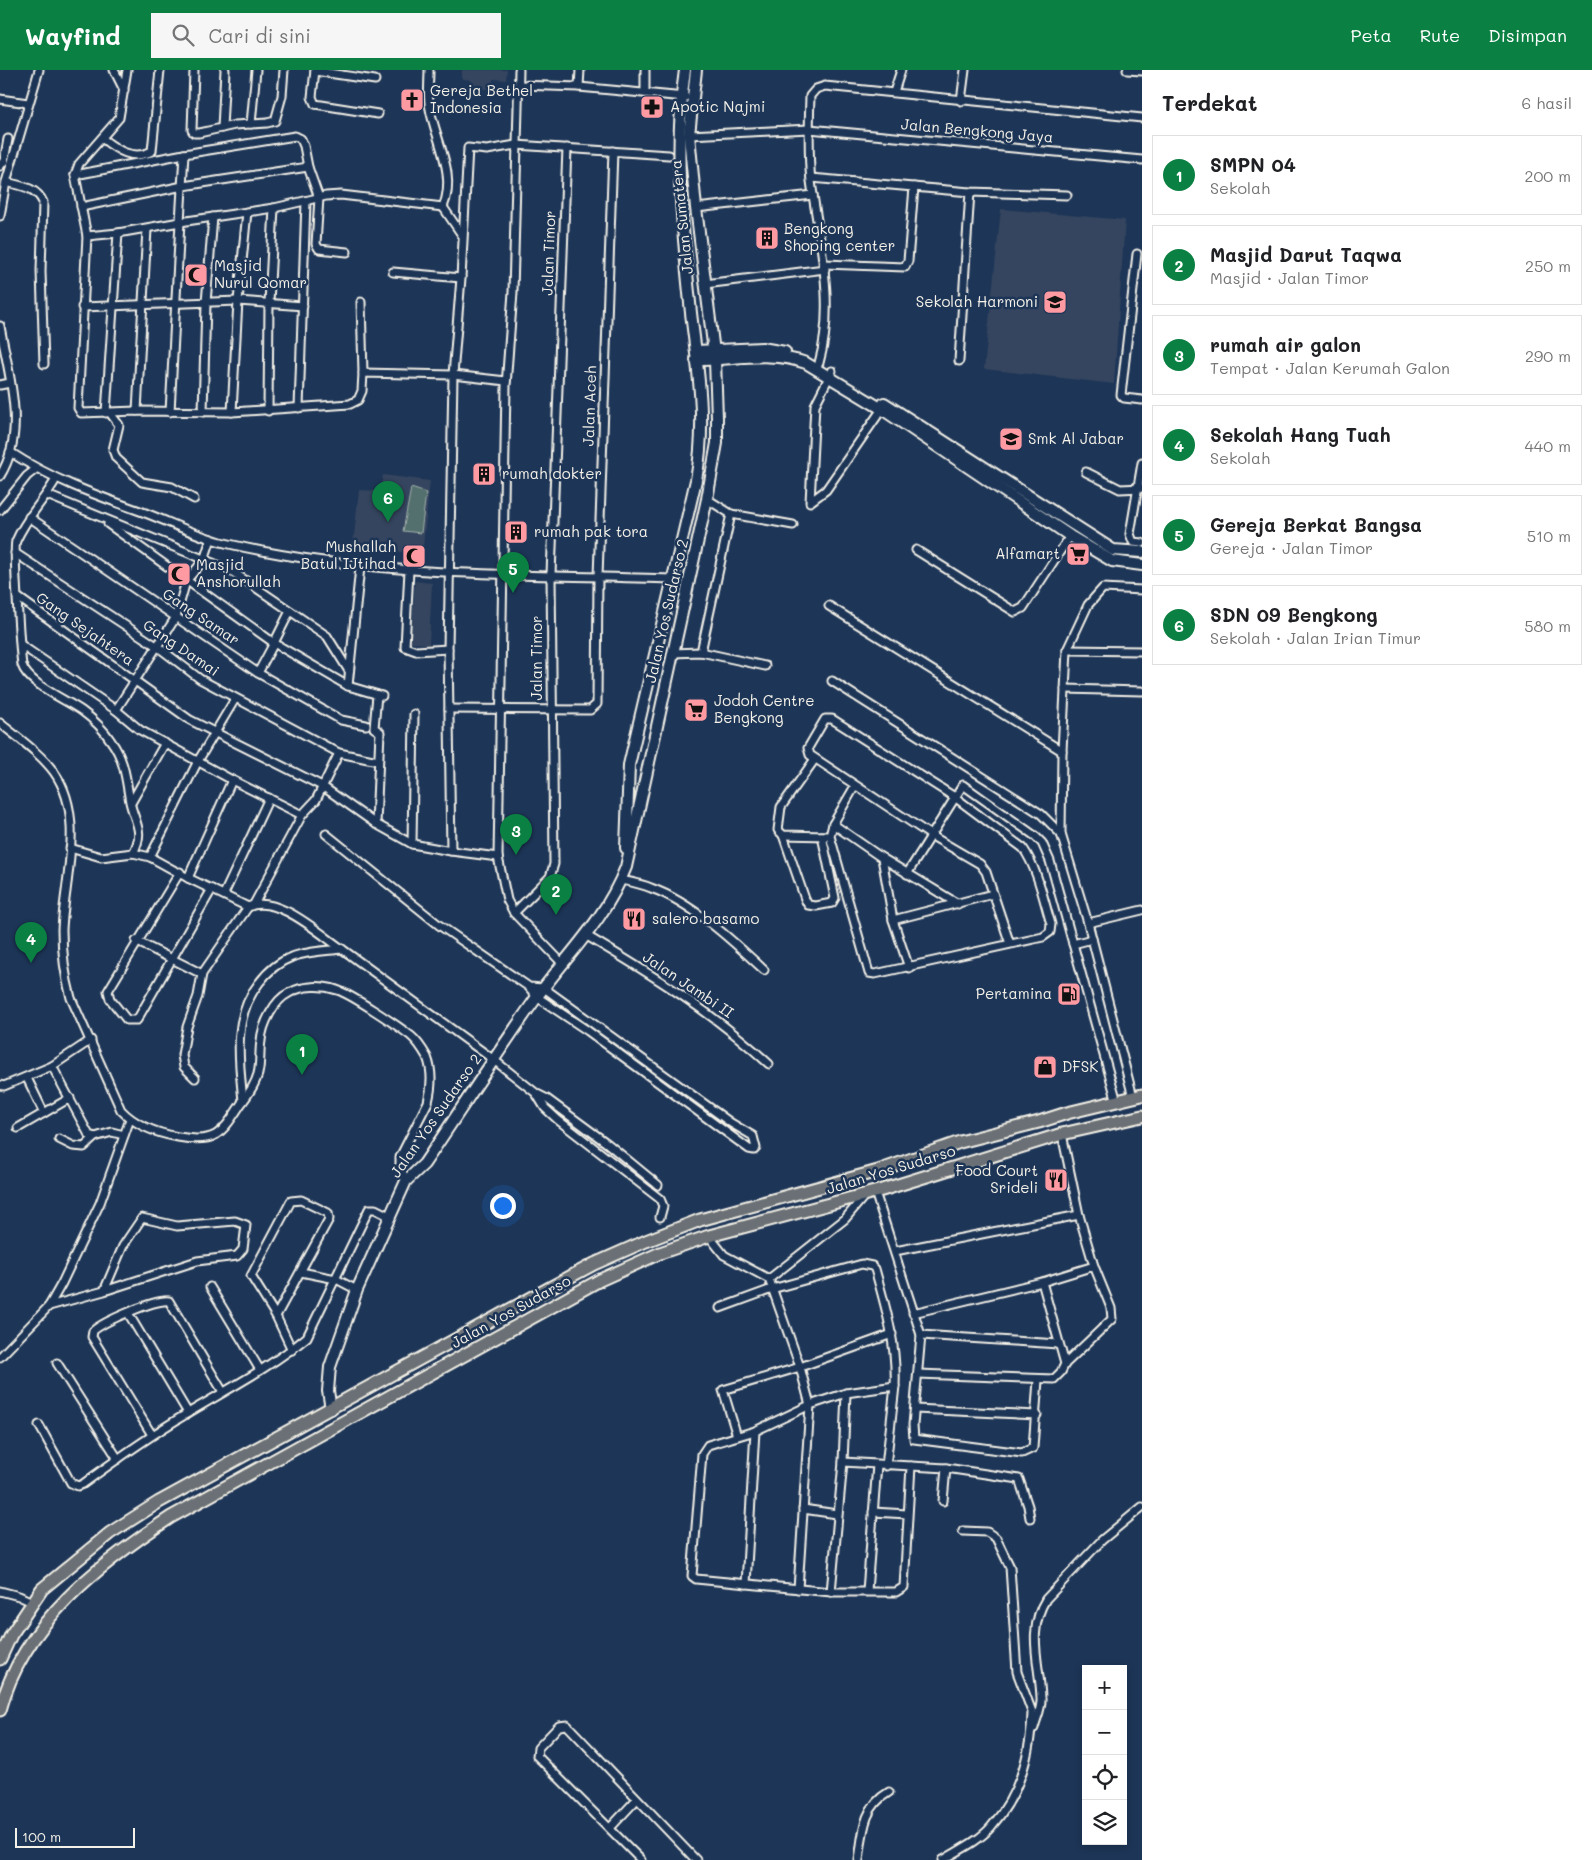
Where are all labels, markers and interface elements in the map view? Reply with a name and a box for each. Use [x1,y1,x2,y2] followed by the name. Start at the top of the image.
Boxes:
[151,13,501,58] search box
[25,20,121,51] text: Wayfind
[169,21,197,49] icon: search
[209,23,311,48] text: Cari di sini
[1350,23,1392,47] text: Peta
[1420,23,1460,47] text: Rute
[1488,23,1567,47] text: Disimpan
[430,80,533,117] place label: Gereja Bethel Indonesia
[399,87,425,113] church icon: Gereja Bethel Indonesia
[1162,89,1257,116] text: Terdekat
[1522,92,1572,113] text: 6 hasil
[639,94,665,120] pharmacy icon: Apotic Najmi
[670,96,765,116] place label: Apotic Najmi
[900,113,1054,147] street label: Jalan Bengkong Jaya
[1210,152,1296,177] text: SMPN 04
[665,159,697,275] street label: Jalan Sumatera
[1175,165,1183,186] text: 1
[1524,165,1571,186] text: 200 m
[1210,177,1270,198] text: Sekolah
[537,210,559,296] street label: Jalan Timor
[784,218,895,255] place label: Bengkong Shoping center
[754,225,780,251] building icon: Bengkong Shoping center
[1210,242,1402,267] text: Masjid Darut Taqwa
[214,255,307,292] place label: Masjid Nurul Qomar
[1175,255,1183,276] text: 2
[1525,255,1571,276] text: 250 m
[183,262,209,288] mosque icon: Masjid Nurul Qomar
[1210,267,1369,288] text: Masjid · Jalan Timor
[1042,289,1068,315] school or university icon: Sekolah Harmoni
[916,291,1038,311] place label: Sekolah Harmoni
[1210,332,1361,357] text: rumah air galon
[1174,345,1184,366] text: 3
[1525,345,1571,366] text: 290 m
[1210,357,1450,378] text: Tempat · Jalan Kerumah Galon
[578,365,600,447] street label: Jalan Aceh
[1210,422,1391,447] text: Sekolah Hang Tuah
[998,426,1024,452] school or university icon: Smk Al Jabar
[1028,428,1124,448] place label: Smk Al Jabar
[1174,435,1184,456] text: 4
[1524,435,1571,456] text: 440 m
[1210,447,1270,468] text: Sekolah
[471,461,497,487] building icon: rumah dokter
[502,463,602,483] place label: rumah dokter
[372,481,404,522] pin: 6
[1210,512,1422,537] text: Gereja Berkat Bangsa
[503,519,529,545] building icon: rumah pak tora
[534,521,648,541] place label: rumah pak tora
[1174,525,1184,546] text: 5
[1527,525,1571,546] text: 510 m
[301,536,396,573] place label: Mushallah Batul IJtihad
[640,537,692,685] street label: Jalan Yos Sudarso 2
[1210,537,1373,558] text: Gereja · Jalan Timor
[1065,541,1091,567] supermarket icon: Alfamart
[401,543,427,569] mosque icon: Mushallah Batul IJtihad
[995,543,1060,563] place label: Alfamart
[497,552,529,593] pin: 5
[196,554,280,591] place label: Masjid Anshorullah
[166,561,192,587] mosque icon: Masjid Anshorullah
[159,583,244,649] street label: Gang Samar
[32,587,139,670] street label: Gang Sejahtera
[1210,602,1378,627] text: SDN 09 Bengkong
[140,614,224,680] street label: Gang Damai
[526,615,546,701] street label: Jalan Timor
[1174,615,1184,636] text: 6
[1524,615,1571,636] text: 580 m
[1210,627,1421,648] text: Sekolah · Jalan Irian Timur
[714,690,815,727] place label: Jodoh Centre Bengkong
[683,697,709,723] supermarket icon: Jodoh Centre Bengkong
[500,814,532,855] pin: 3
[540,874,572,915] pin: 2
[621,906,647,932] restaurant icon: salero basamo
[652,908,759,928] place label: salero basamo
[15,922,47,963] pin: 4
[639,946,738,1022] street label: Jalan Jambi II
[1056,981,1082,1007] fuel station icon: Pertamina
[976,983,1052,1003] place label: Pertamina
[286,1034,318,1075] pin: 1
[385,1049,486,1181] street label: Jalan Yos Sudarso 2
[1032,1054,1058,1080] shop icon: DFSK
[1062,1056,1098,1076] place label: DFSK
[824,1140,958,1198] street label: Jalan Yos Sudarso
[956,1160,1038,1197] place label: Food Court Srideli
[1043,1167,1069,1193] restaurant icon: Food Court Srideli
[490,1193,516,1219] your location
[447,1270,574,1352] street label: Jalan Yos Sudarso
[1082,1665,1127,1845] map controls
[1082,1665,1127,1710] button: +
[1082,1710,1127,1755] button: −
[1082,1755,1127,1800] button: locate
[1082,1800,1127,1845] button: layers
[15,1825,135,1848] scale bar
[22,1827,61,1846] text: 100 m

